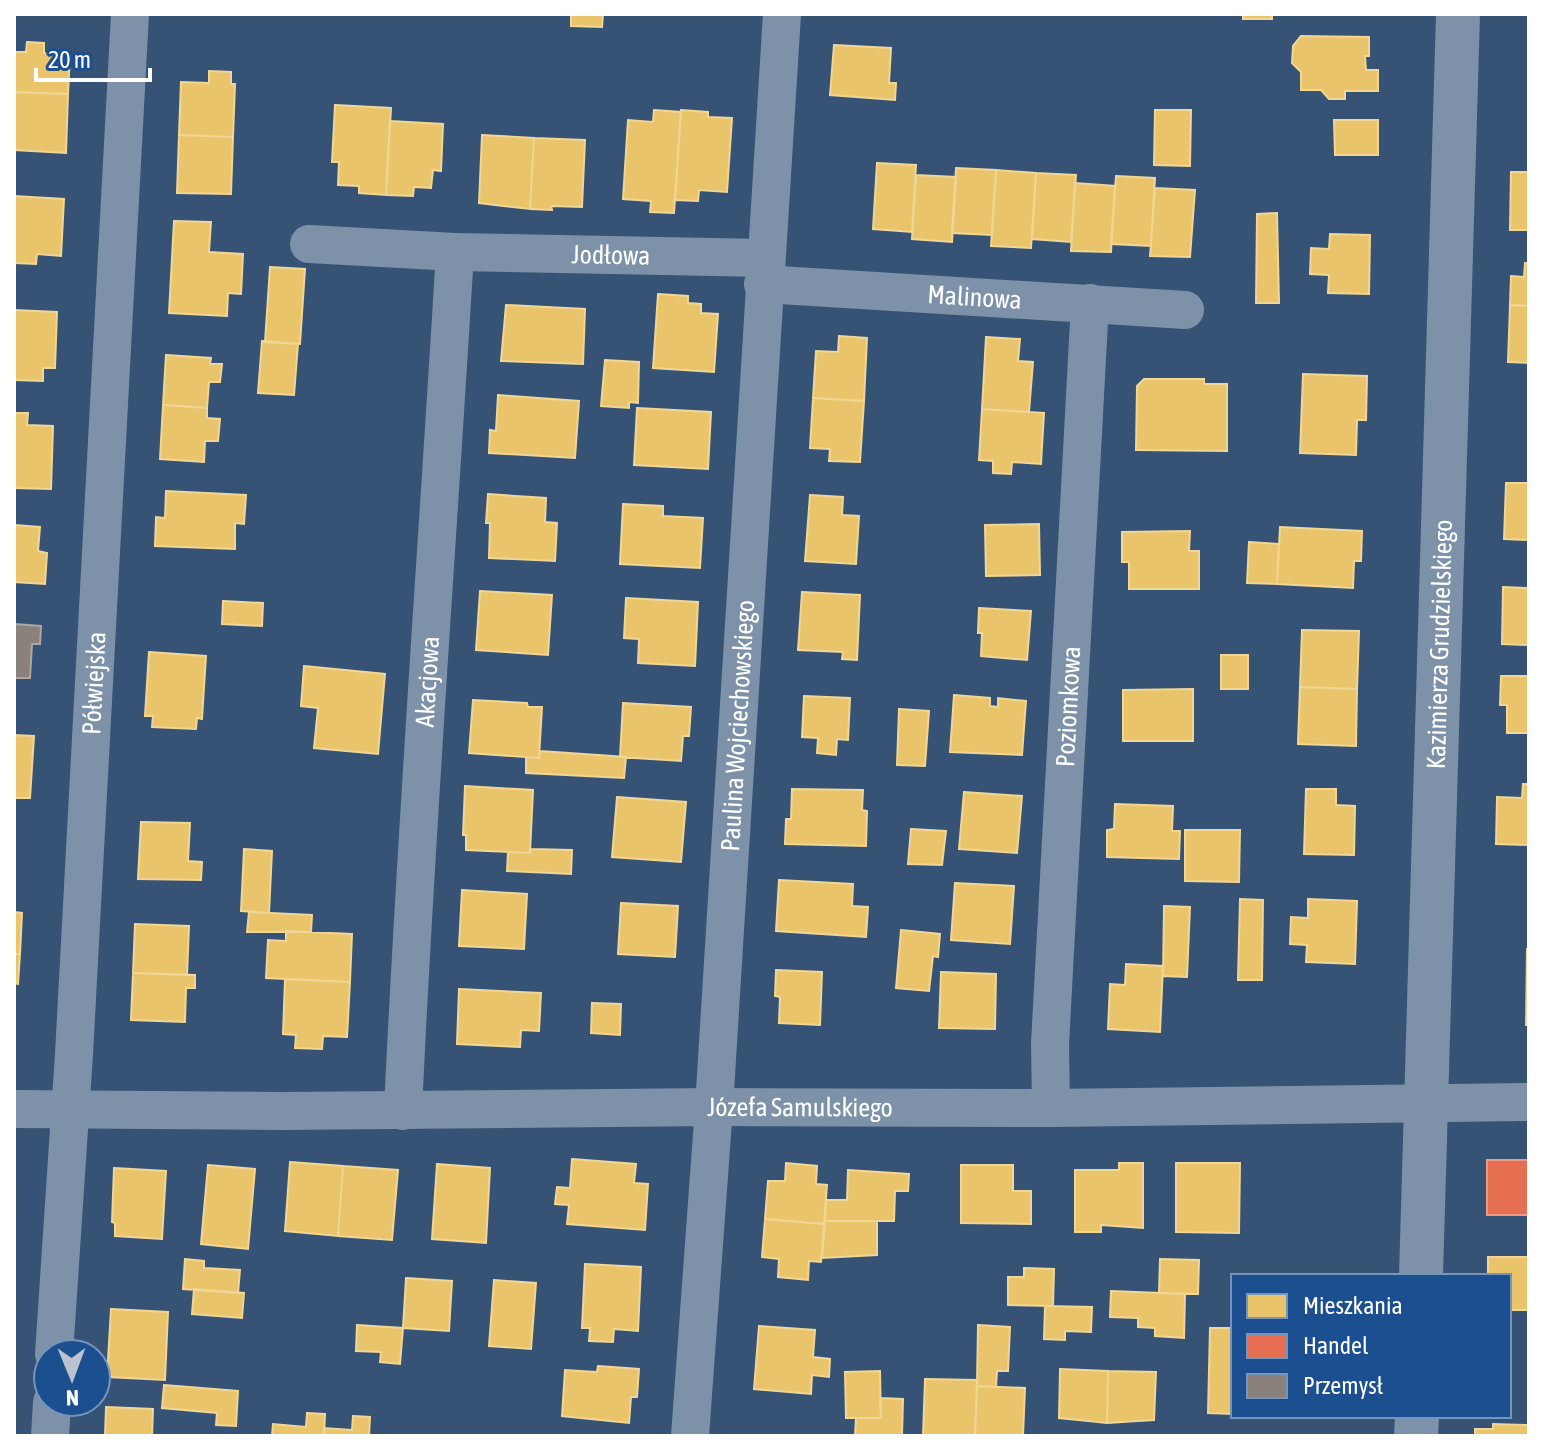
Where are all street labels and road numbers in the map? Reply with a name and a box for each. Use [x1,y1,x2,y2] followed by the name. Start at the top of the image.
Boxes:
[571,239,650,271] street label: Jodłowa
[927,279,1023,315] street label: Malinowa
[1421,519,1458,770] street label: Kazimierza Grudzielskiego
[715,599,761,852] street label: Paulina Wojciechowskiego
[76,631,112,736] street label: Półwiejska
[410,635,445,728] street label: Akacjowa
[1050,645,1086,768] street label: Poziomkowa
[707,1092,893,1123] street label: Józefa Samulskiego

